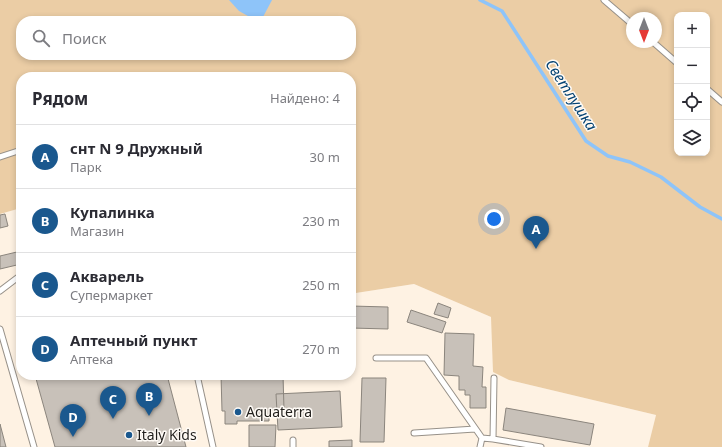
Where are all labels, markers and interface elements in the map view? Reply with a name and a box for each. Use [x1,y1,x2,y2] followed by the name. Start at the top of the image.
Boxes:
[626,12,662,48] north arrow
[674,12,710,156] map controls
[674,12,710,48] button: +
[16,16,356,60] search box
[30,27,52,49] icon: search
[62,28,107,48] text: Поиск
[674,48,710,84] button: −
[541,55,603,134] water label: Светлушка
[674,84,710,120] button: locate
[32,87,88,110] text: Рядом
[270,89,340,107] text: Найдено: 4
[674,120,710,156] button: layers
[70,138,203,158] text: снт N 9 Дружный
[41,148,50,166] text: A
[310,148,340,166] text: 30 m
[70,158,102,176] text: Парк
[70,202,155,222] text: Купалинка
[484,209,504,229] your location
[41,212,49,230] text: B
[302,212,340,230] text: 230 m
[523,216,549,249] pin: A
[70,222,124,240] text: Магазин
[70,266,144,286] text: Акварель
[41,276,49,294] text: C
[302,276,340,294] text: 250 m
[70,286,153,304] text: Супермаркет
[70,330,197,350] text: Аптечный пункт
[40,340,50,358] text: D
[302,340,340,358] text: 270 m
[70,350,113,368] text: Аптека
[136,383,162,416] pin: B
[100,386,126,419] pin: C
[246,402,312,421] place label: Aquaterra
[60,404,86,437] pin: D
[233,407,243,417] marker: Aquaterra
[137,425,197,444] place label: Italy Kids
[124,430,134,440] marker: Italy Kids

